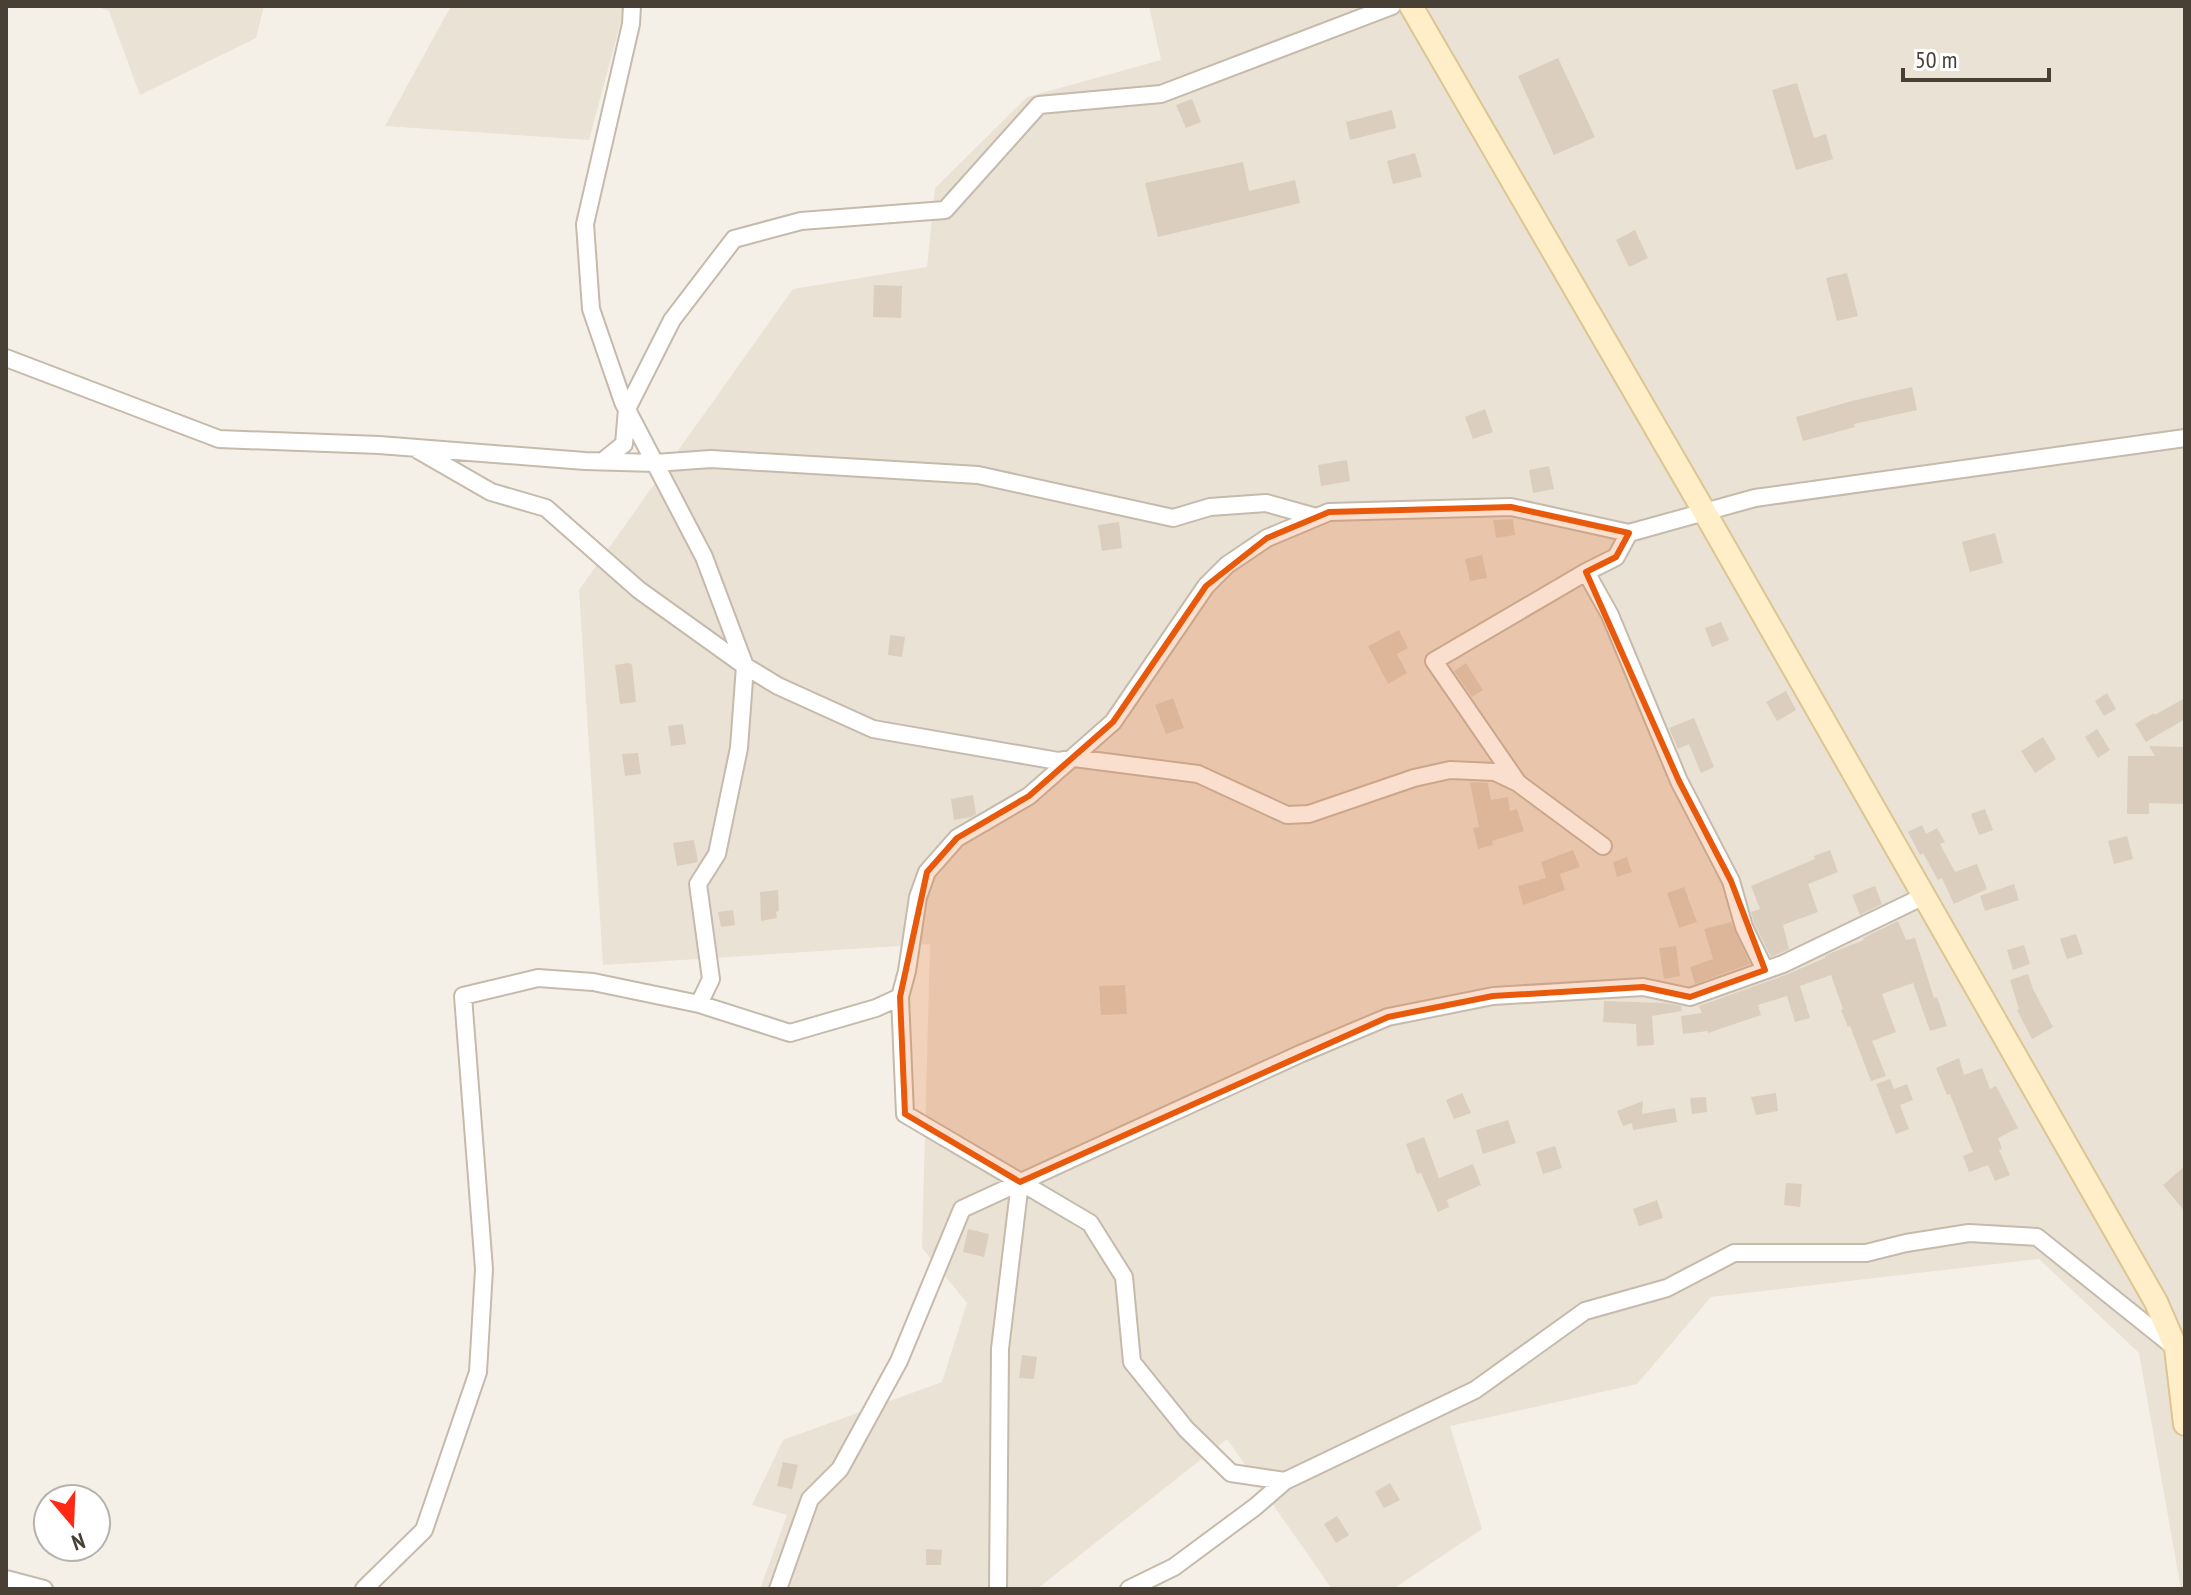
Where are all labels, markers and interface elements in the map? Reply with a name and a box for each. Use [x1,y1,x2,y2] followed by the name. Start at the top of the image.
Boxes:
[1903,32,2049,82] scale bar
[1915,44,1957,75] text: 50 m
[32,1483,112,1563] north arrow
[68,1527,89,1557] text: N

